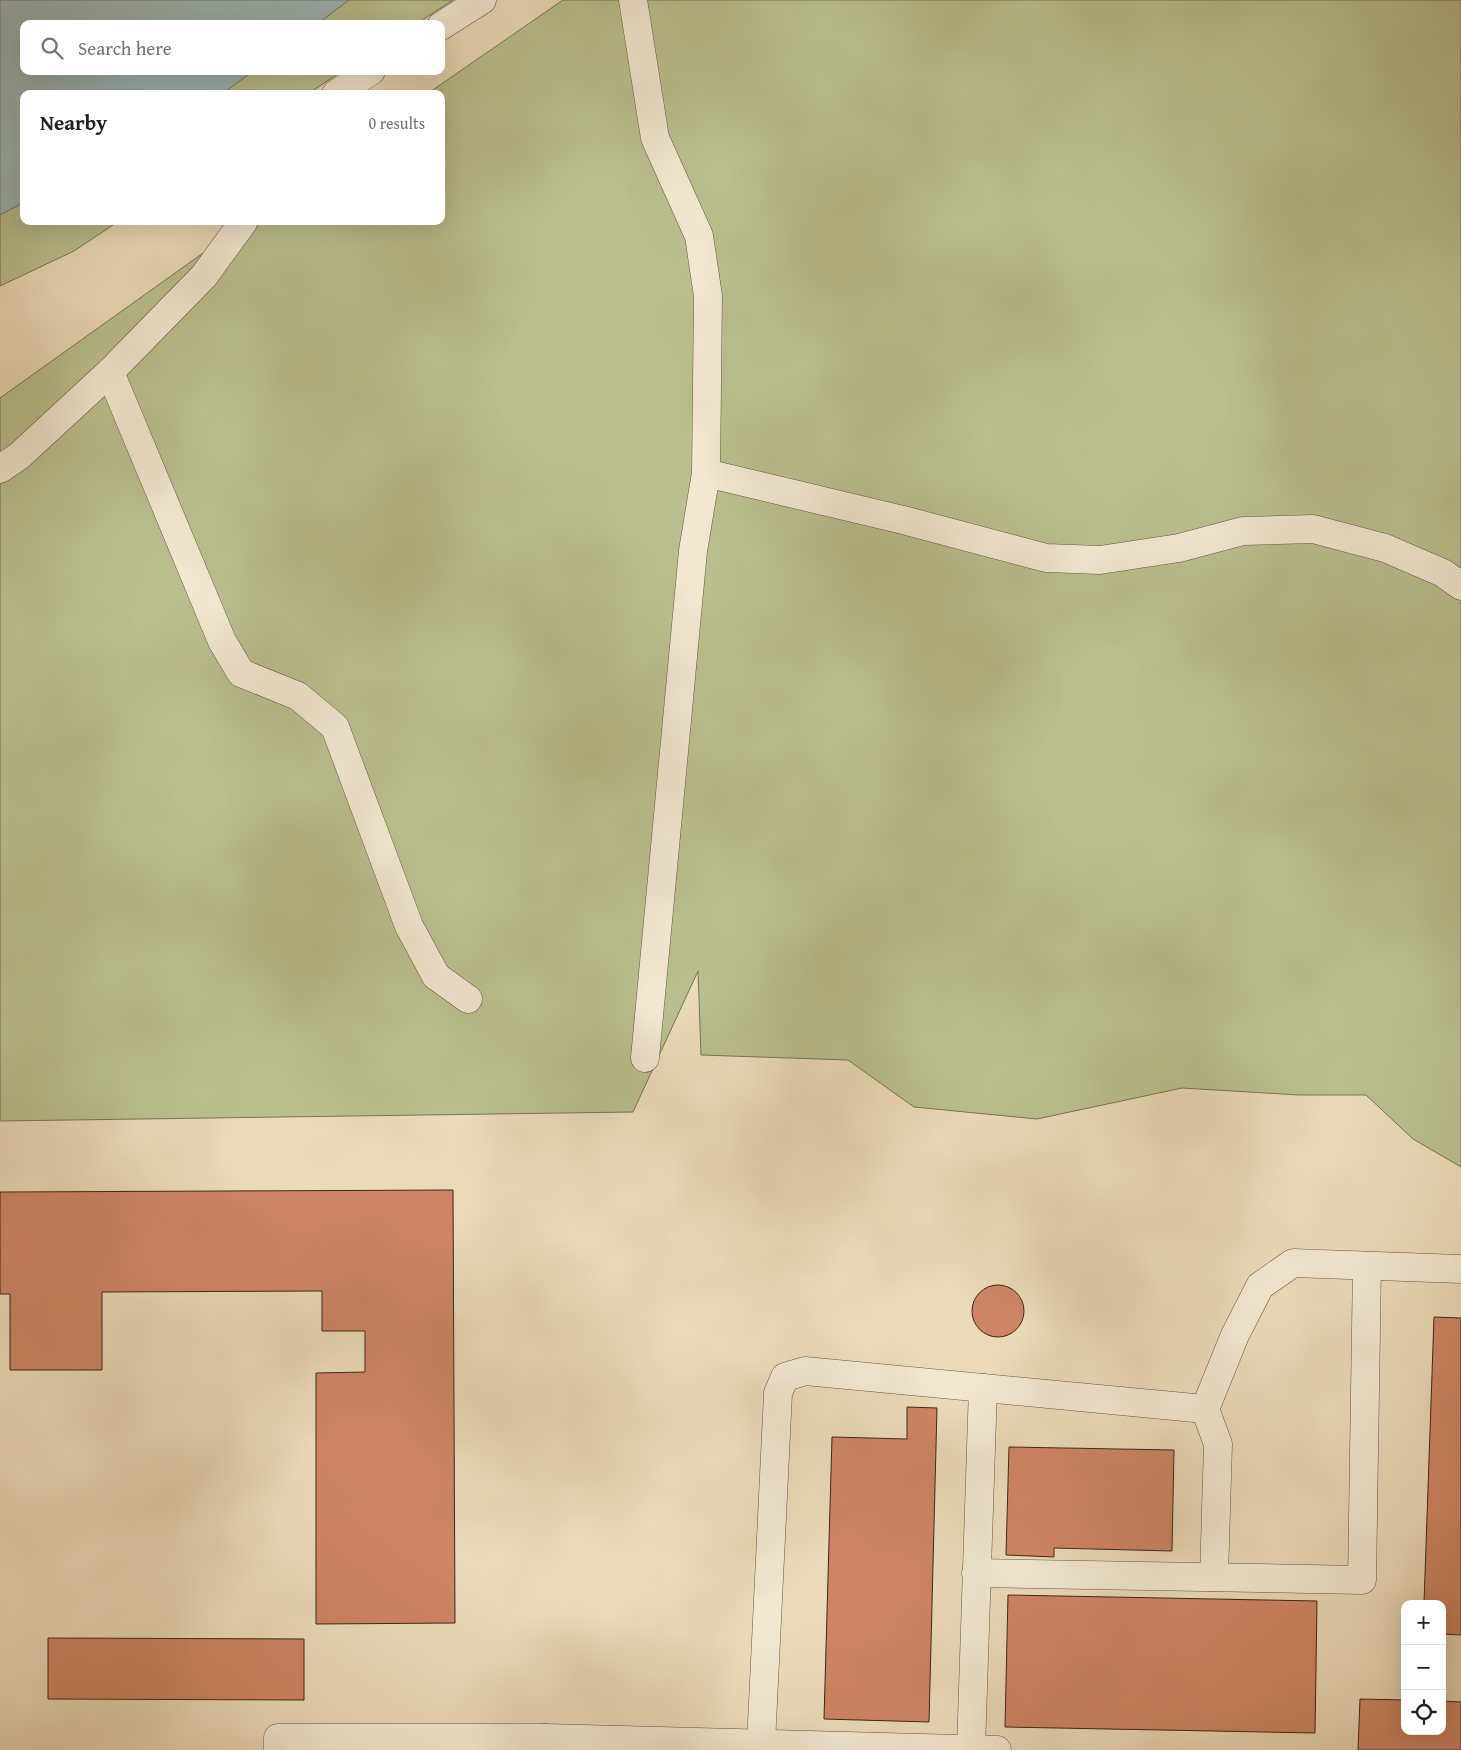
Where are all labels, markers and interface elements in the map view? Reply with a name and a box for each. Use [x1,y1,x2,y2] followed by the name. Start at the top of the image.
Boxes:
[20,20,445,75] search box
[38,34,66,62] icon: search
[78,34,172,62] text: Search here
[40,107,107,138] text: Nearby
[368,111,425,135] text: 0 results
[1401,1600,1446,1735] map controls
[1401,1600,1446,1645] button: +
[1401,1645,1446,1690] button: −
[1401,1690,1446,1735] button: locate

